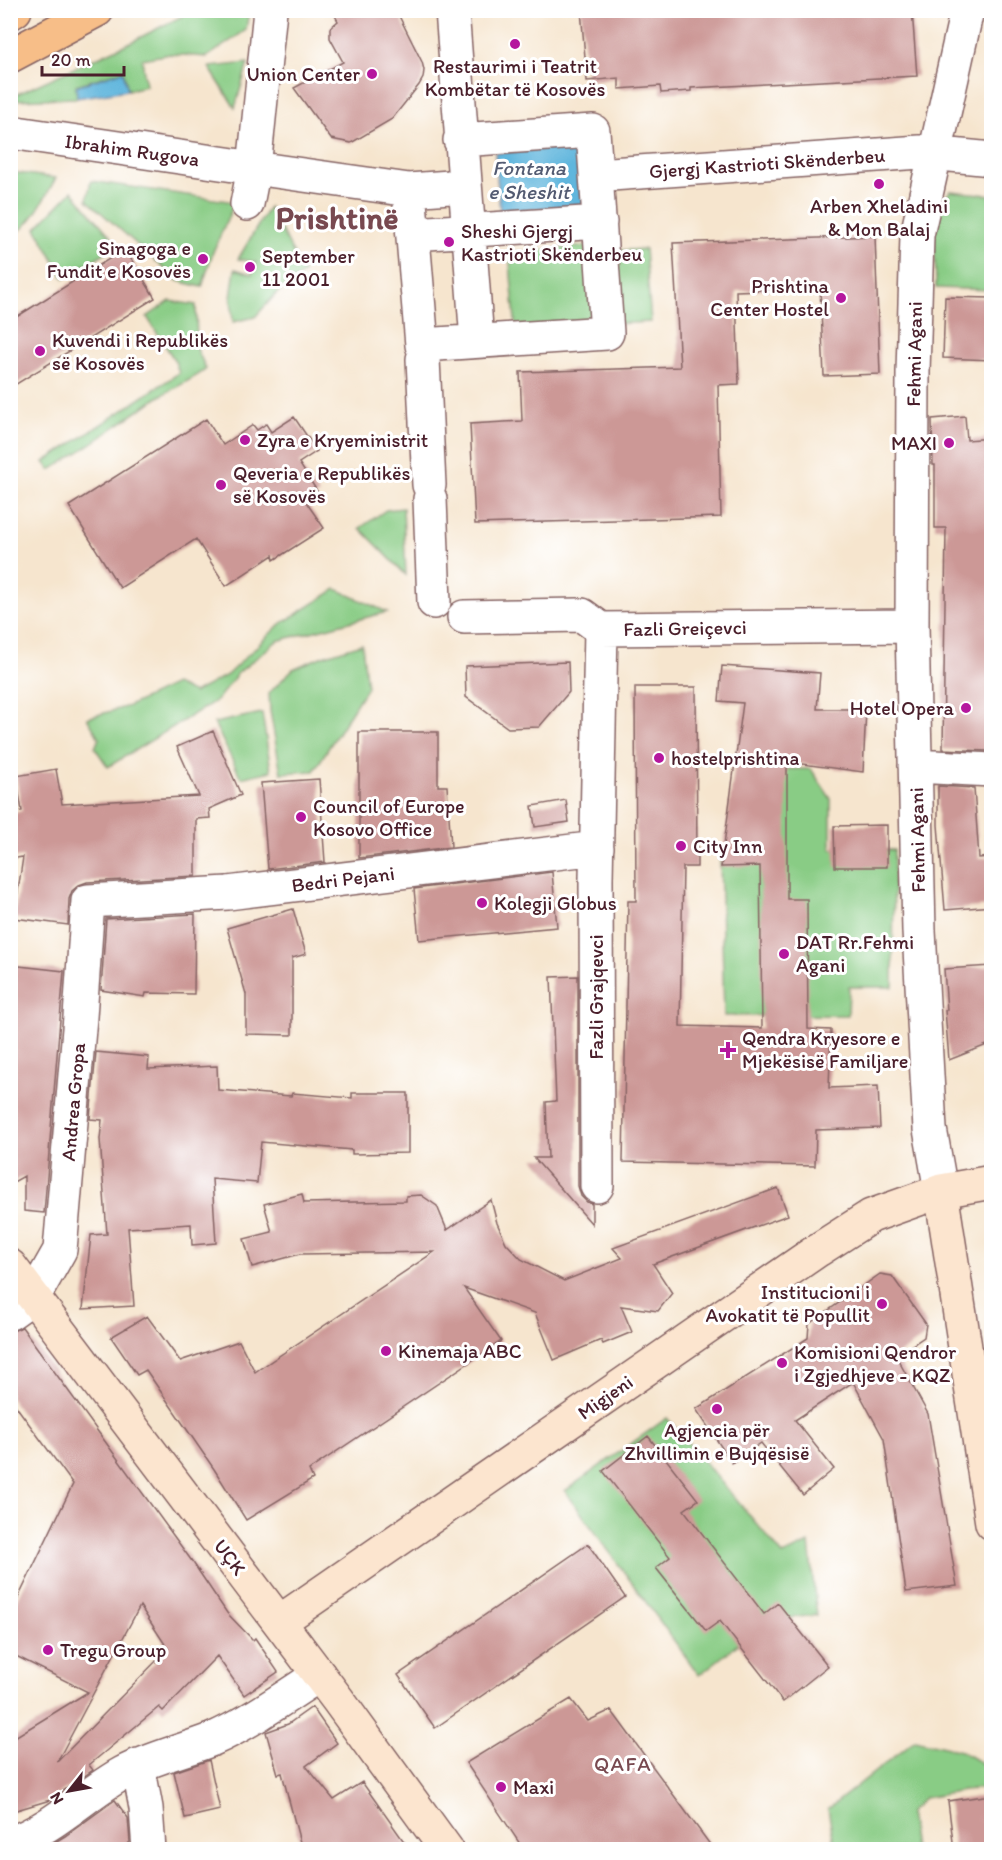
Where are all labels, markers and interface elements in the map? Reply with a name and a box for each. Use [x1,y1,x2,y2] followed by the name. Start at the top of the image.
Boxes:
[508,37,522,51] marker: Restaurimi i Teatrit Kombëtar të Kosovës
[42,39,124,77] scale bar
[51,49,91,71] text: 20 m
[425,54,605,101] place label: Restaurimi i Teatrit Kombëtar të Kosovës
[247,62,360,86] place label: Union Center
[365,67,379,81] marker: Union Center
[63,129,201,171] street label: Ibrahim Rugova
[648,143,886,183] street label: Gjergj Kastrioti Skënderbeu
[488,155,572,204] water label: Fontana e Sheshit
[872,177,886,191] marker: Arben Xheladini & Mon Balaj
[810,194,948,241] place label: Arben Xheladini & Mon Balaj
[276,199,398,237] district label: Prishtinë
[461,219,642,266] place label: Sheshi Gjergj Kastrioti Skënderbeu
[442,235,456,249] marker: Sheshi Gjergj Kastrioti Skënderbeu
[47,236,191,283] place label: Sinagoga e Fundit e Kosovës
[262,244,355,291] place label: September 11 2001
[196,252,210,266] marker: Sinagoga e Fundit e Kosovës
[243,260,257,274] marker: September 11 2001
[710,274,830,321] place label: Prishtina Center Hostel
[834,291,848,305] marker: Prishtina Center Hostel
[901,301,927,407] street label: Fehmi Agani
[52,328,228,375] place label: Kuvendi i Republikës së Kosovës
[33,344,47,358] marker: Kuvendi i Republikës së Kosovës
[257,428,428,452] place label: Zyra e Kryeministrit
[891,431,937,455] place label: MAXI
[238,433,252,447] marker: Zyra e Kryeministrit
[942,436,956,450] marker: MAXI
[233,461,411,508] place label: Qeveria e Republikës së Kosovës
[214,478,228,492] marker: Qeveria e Republikës së Kosovës
[623,615,747,641] street label: Fazli Greiçevci
[850,696,955,720] place label: Hotel Opera
[959,701,973,715] marker: Hotel Opera
[671,746,800,770] place label: hostelprishtina
[652,751,666,765] marker: hostelprishtina
[904,787,930,893] street label: Fehmi Agani
[313,794,465,841] place label: Council of Europe Kosovo Office
[294,810,308,824] marker: Council of Europe Kosovo Office
[693,834,762,858] place label: City Inn
[674,839,688,853] marker: City Inn
[290,861,396,897] street label: Bedri Pejani
[494,891,617,915] place label: Kolegji Globus
[475,896,489,910] marker: Kolegji Globus
[796,930,914,977] place label: DAT Rr.Fehmi Agani
[584,934,608,1060] street label: Fazli Grajqevci
[777,947,791,961] marker: DAT Rr.Fehmi Agani
[742,1026,908,1073] place label: Qendra Kryesore e Mjekësisë Familjare
[56,1041,90,1162] street label: Andrea Gropa
[719,1041,737,1059] marker: Qendra Kryesore e Mjekësisë Familjare
[706,1280,870,1327] place label: Institucioni i Avokatit të Popullit
[875,1297,889,1311] marker: Institucioni i Avokatit të Popullit
[398,1339,522,1363] place label: Kinemaja ABC
[794,1340,956,1387] place label: Komisioni Qendror i Zgjedhjeve - KQZ
[379,1344,393,1358] marker: Kinemaja ABC
[775,1356,789,1370] marker: Komisioni Qendror i Zgjedhjeve - KQZ
[573,1369,637,1425] street label: Migjeni
[710,1402,724,1416] marker: Agjencia për Zhvillimin e Bujqësisë
[624,1418,810,1465] place label: Agjencia për Zhvillimin e Bujqësisë
[209,1534,251,1580] street label: UÇK
[60,1638,166,1662] place label: Tregu Group
[41,1643,55,1657] marker: Tregu Group
[594,1751,652,1776] district label: QAFA
[39,1761,99,1821] north arrow
[513,1775,554,1799] place label: Maxi
[494,1780,508,1794] marker: Maxi
[46,1789,67,1808] text: N

